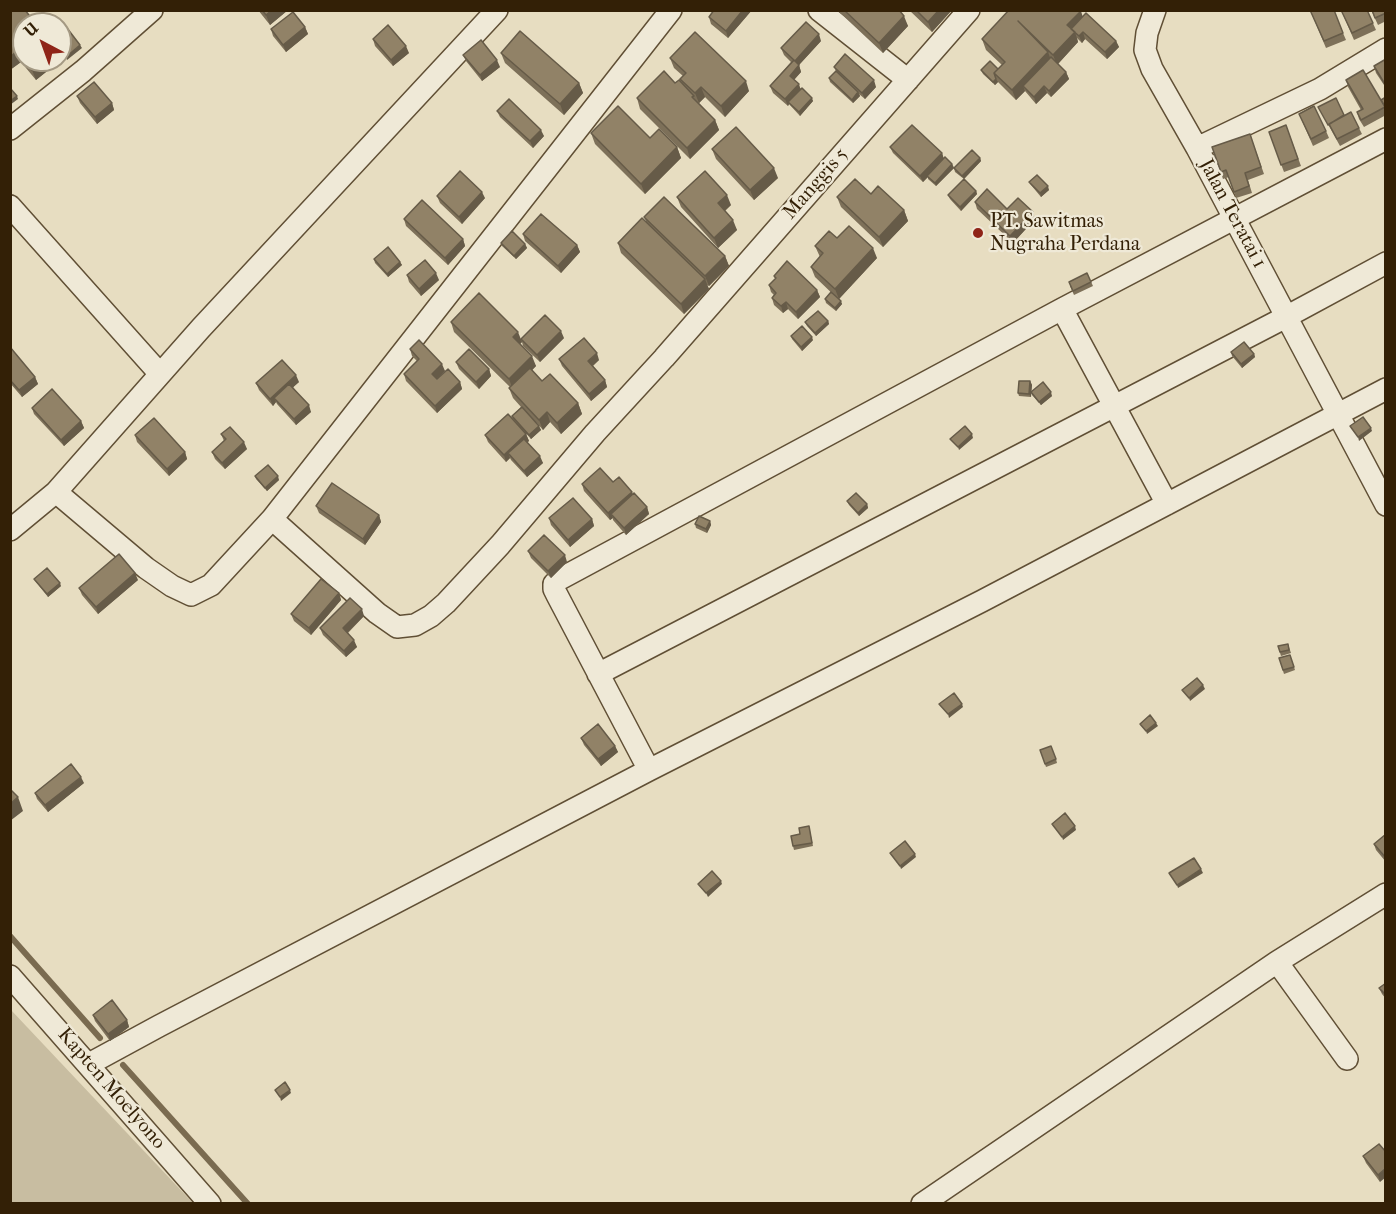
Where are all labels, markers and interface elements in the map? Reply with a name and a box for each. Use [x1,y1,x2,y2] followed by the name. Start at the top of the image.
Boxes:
[12,12,72,72] north arrow
[20,18,42,41] text: U
[778,143,854,225] street label: Manggis 5
[1193,155,1271,273] street label: Jalan Teratai 1
[990,210,1140,257] place label: PT. Sawitmas Nugraha Perdana
[971,226,985,240] marker: PT. Sawitmas Nugraha Perdana
[52,1023,170,1155] street label: Kapten Moelyono

